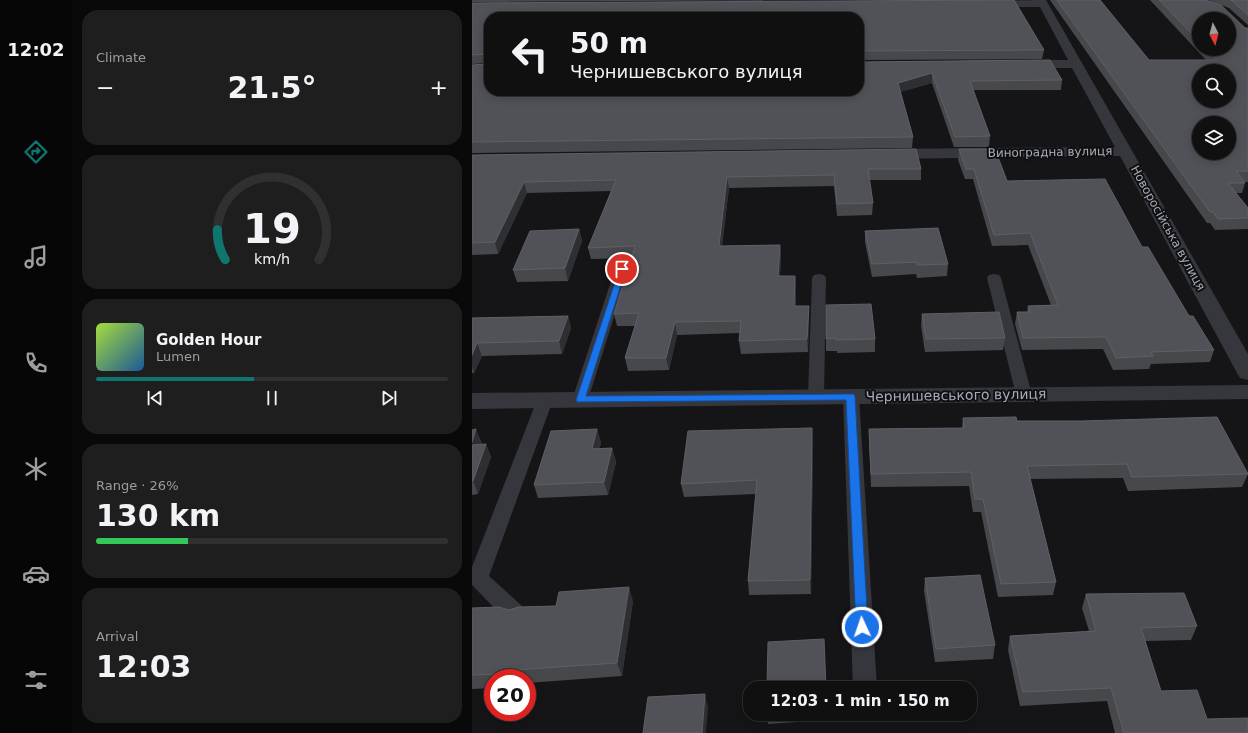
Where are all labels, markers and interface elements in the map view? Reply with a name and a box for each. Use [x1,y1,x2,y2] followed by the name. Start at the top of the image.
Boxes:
[1192,12,1236,56] north arrow
[1192,12,1236,160] map controls
[570,27,648,60] text: 50 m
[504,28,556,80] icon: left
[7,39,65,60] text: 12:02
[96,50,146,65] text: Climate
[570,61,803,82] text: Чернишевського вулиця
[1192,64,1236,108] button: search
[227,70,317,105] text: 21.5°
[96,75,114,100] text: −
[430,75,448,100] text: +
[1192,116,1236,160] button: layers
[22,138,50,166] icon: directions
[987,144,1113,160] street label: Виноградна вулиця
[1128,163,1208,293] street label: Новоросійська вулиця
[243,204,301,253] text: 19
[22,243,50,271] icon: music
[254,250,290,266] text: km/h
[605,252,639,286] pin
[611,258,633,280] icon: arrive
[156,331,262,349] text: Golden Hour
[22,349,50,377] icon: phone
[156,349,200,364] text: Lumen
[865,385,1047,405] street label: Чернишевського вулиця
[144,387,166,409] icon: previous
[261,387,283,409] icon: pause
[378,387,400,409] icon: next
[22,455,50,483] icon: climate
[96,478,179,493] text: Range · 26%
[96,498,220,533] text: 130 km
[22,560,50,588] icon: car
[841,606,883,648] position arrow
[96,629,138,644] text: Arrival
[96,649,192,684] text: 12:03
[22,666,50,694] icon: filters
[484,669,536,721] speed limit sign: 20
[770,692,950,710] text: 12:03 · 1 min · 150 m

